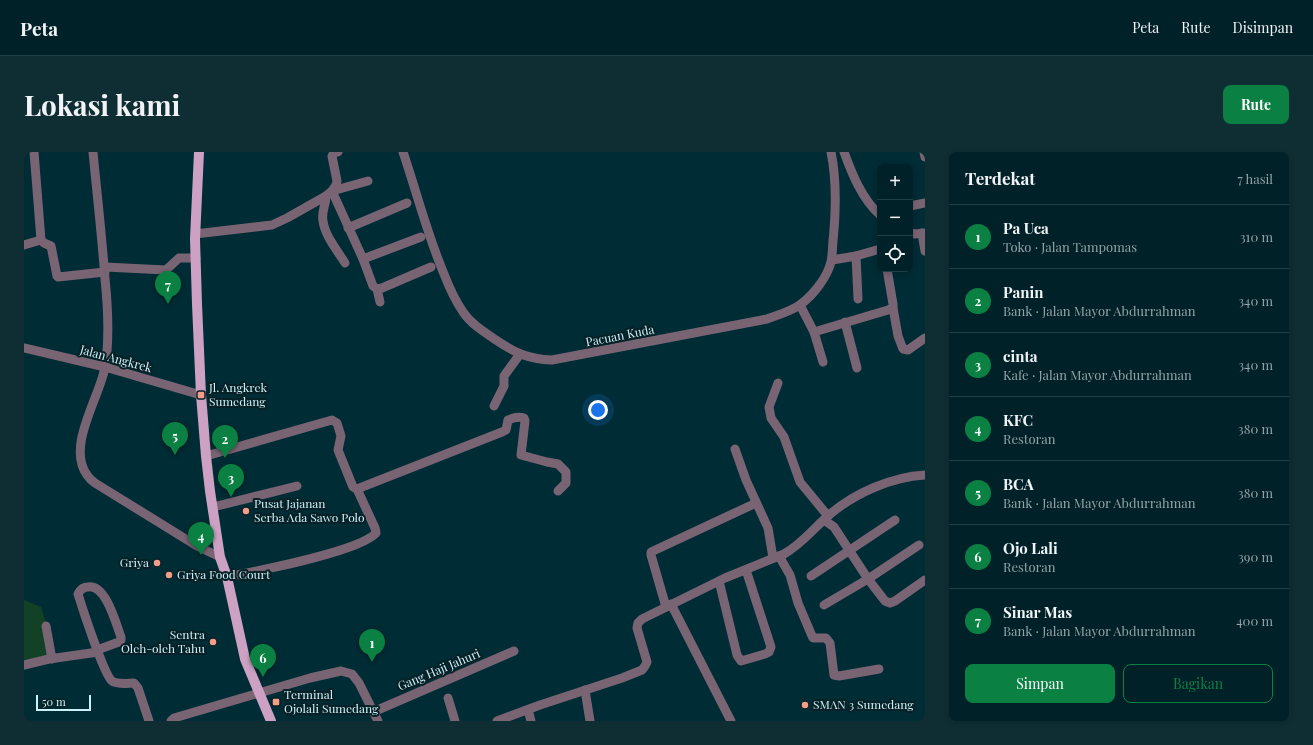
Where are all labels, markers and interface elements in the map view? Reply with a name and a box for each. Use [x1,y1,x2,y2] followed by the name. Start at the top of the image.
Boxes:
[20,15,58,41] text: Peta
[1132,18,1159,37] text: Peta
[1181,18,1211,37] text: Rute
[1233,18,1293,37] text: Disimpan
[1223,85,1289,124] button: Rute
[24,86,180,123] text: Lokasi kami
[877,164,913,272] map controls
[877,164,913,200] button: +
[965,167,1035,189] text: Terdekat
[1238,170,1273,187] text: 7 hasil
[877,200,913,236] button: −
[1003,218,1049,238] text: Pa Uca
[976,228,980,245] text: 1
[1240,228,1273,245] text: 310 m
[877,236,913,272] button: locate
[1003,238,1137,255] text: Toko · Jalan Tampomas
[155,271,181,304] pin: 7
[1003,282,1043,302] text: Panin
[975,292,981,309] text: 2
[1238,292,1273,309] text: 340 m
[1003,302,1195,319] text: Bank · Jalan Mayor Abdurrahman
[584,321,656,350] street label: Pacuan Kuda
[77,340,154,375] street label: Jalan Angkrek
[1003,346,1037,366] text: cinta
[975,356,981,373] text: 3
[1238,356,1273,373] text: 340 m
[1003,366,1192,383] text: Kafe · Jalan Mayor Abdurrahman
[208,379,268,409] place label: Jl. Angkrek Sumedang
[196,390,206,400] marker: Jl. Angkrek Sumedang
[588,400,608,420] your location
[1003,410,1033,430] text: KFC
[975,420,981,437] text: 4
[1238,420,1273,437] text: 380 m
[162,422,188,455] pin: 5
[212,425,238,458] pin: 2
[1003,430,1056,447] text: Restoran
[218,464,244,497] pin: 3
[1003,474,1034,494] text: BCA
[975,484,981,501] text: 5
[1238,484,1273,501] text: 380 m
[1003,494,1195,511] text: Bank · Jalan Mayor Abdurrahman
[254,495,365,525] place label: Pusat Jajanan Serba Ada Sawo Polo
[241,506,251,516] marker: Pusat Jajanan Serba Ada Sawo Polo
[188,522,214,555] pin: 4
[1003,538,1058,558] text: Ojo Lali
[974,548,982,565] text: 6
[1238,548,1273,565] text: 390 m
[120,554,149,570] place label: Griya
[152,558,162,568] marker: Griya
[1003,558,1056,575] text: Restoran
[177,566,271,582] place label: Griya Food Court
[164,570,174,580] marker: Griya Food Court
[1003,602,1072,622] text: Sinar Mas
[975,612,981,629] text: 7
[1236,612,1273,629] text: 400 m
[1003,622,1195,639] text: Bank · Jalan Mayor Abdurrahman
[121,626,205,656] place label: Sentra Oleh-oleh Tahu
[359,629,385,662] pin: 1
[208,637,218,647] marker: Sentra Oleh-oleh Tahu
[250,644,276,677] pin: 6
[395,644,483,694] street label: Gang Haji Jahuri
[965,664,1115,703] button: Simpan
[1123,664,1273,703] button: Bagikan
[284,686,379,716] place label: Terminal Ojolali Sumedang
[36,693,91,712] scale bar
[42,694,66,709] text: 50 m
[813,696,914,712] place label: SMAN 3 Sumedang
[271,697,281,707] marker: Terminal Ojolali Sumedang
[800,700,810,710] marker: SMAN 3 Sumedang

